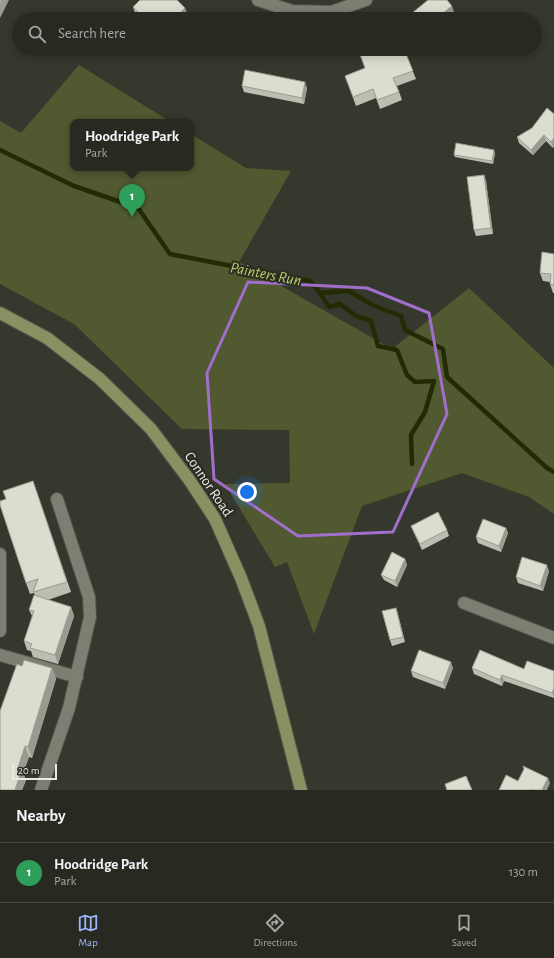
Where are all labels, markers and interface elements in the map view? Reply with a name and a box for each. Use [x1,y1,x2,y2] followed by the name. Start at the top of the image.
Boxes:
[12,12,542,56] search box
[26,23,48,45] icon: search
[58,26,126,41] text: Search here
[70,119,194,171] popup
[85,129,179,144] text: Hoodridge Park
[85,147,107,160] text: Park
[119,184,145,217] pin: 1
[229,259,303,289] water label: Painters Run
[182,449,236,520] street label: Connor Road
[237,482,257,502] your location
[12,762,57,781] scale bar
[18,765,39,776] text: 20 m
[16,807,66,824] text: Nearby
[54,857,148,872] text: Hoodridge Park
[27,866,31,879] text: 1
[509,866,538,879] text: 130 m
[54,875,76,888] text: Park
[77,912,99,949] tab: Map
[253,912,297,949] tab: Directions
[452,912,477,949] tab: Saved

